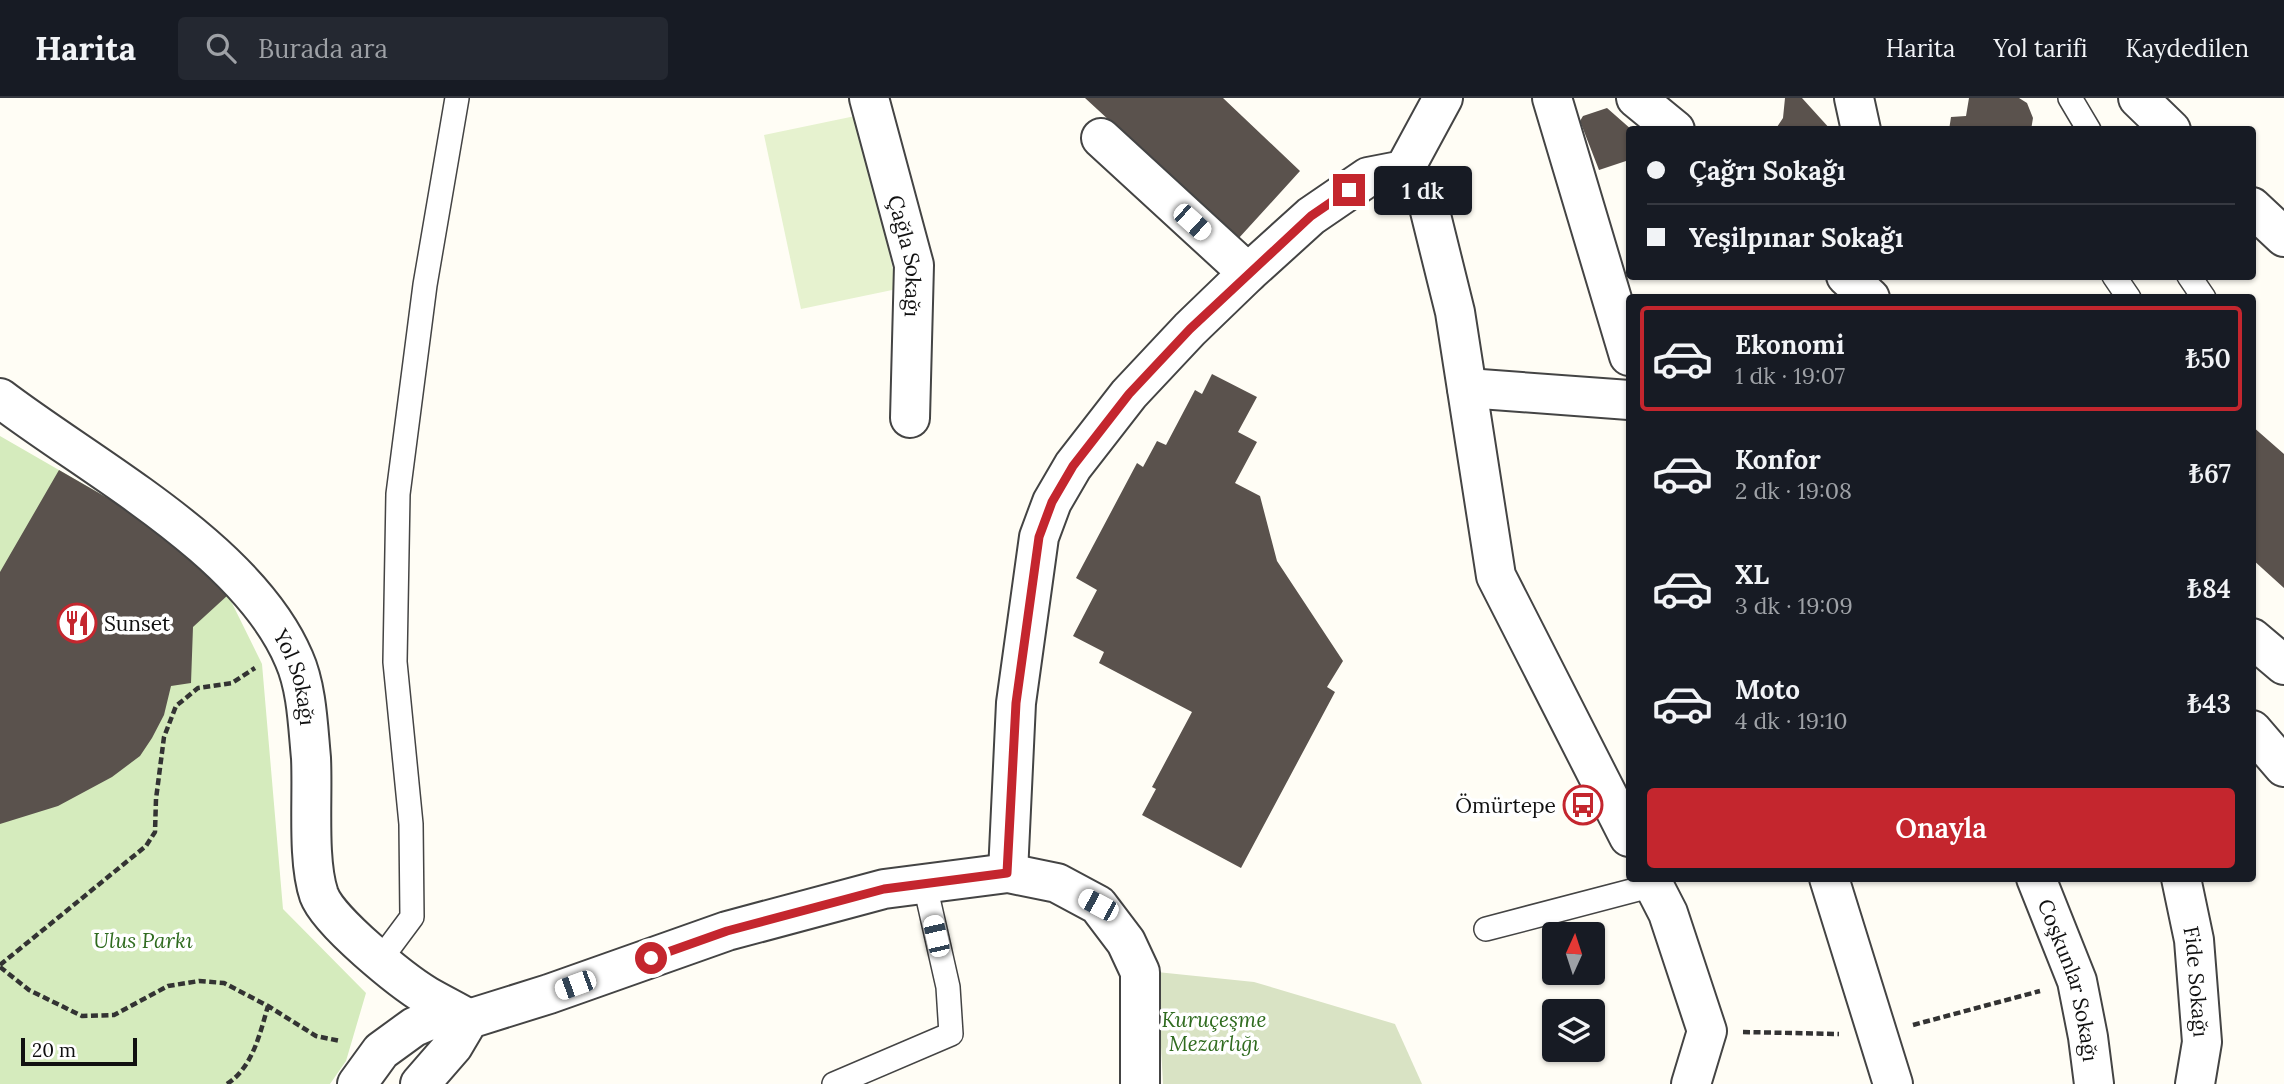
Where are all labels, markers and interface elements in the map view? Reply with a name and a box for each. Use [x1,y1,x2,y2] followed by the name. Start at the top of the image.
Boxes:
[178,17,668,80] search box
[35,27,136,69] text: Harita
[202,29,240,67] icon: search
[258,32,388,65] text: Burada ara
[1886,33,1955,64] text: Harita
[1993,33,2088,64] text: Yol tarifi
[2126,33,2249,64] text: Kaydedilen
[1689,154,1845,187] text: Çağrı Sokağı
[1374,166,1472,214] callout: 1 dk
[1333,174,1365,206] route end
[1402,176,1444,205] text: 1 dk
[882,192,928,318] street label: Çağla Sokağı
[1170,200,1215,244] car
[1689,221,1904,254] text: Yeşilpınar Sokağı
[1651,327,1714,390] icon: car
[1735,328,1844,361] text: Ekonomi
[2186,342,2231,375] text: ₺50
[1735,361,1845,390] text: 1 dk · 19:07
[1651,442,1714,505] icon: car
[1735,443,1821,476] text: Konfor
[2189,457,2231,490] text: ₺67
[1735,476,1852,505] text: 2 dk · 19:08
[1651,557,1714,620] icon: car
[1735,558,1769,591] text: XL
[2187,572,2231,605] text: ₺84
[1735,591,1853,620] text: 3 dk · 19:09
[56,602,98,644] restaurant icon: Sunset
[104,610,171,637] place label: Sunset
[267,623,322,727] street label: Yol Sokağı
[1651,672,1714,735] icon: car
[1735,673,1800,706] text: Moto
[2187,687,2231,720] text: ₺43
[1735,706,1848,735] text: 4 dk · 19:10
[1562,784,1604,826] bus stop icon: Ömürtepe
[1647,788,2235,868] button: Onayla
[1455,792,1556,819] place label: Ömürtepe
[1075,886,1122,924] car
[2032,895,2105,1063] street label: Coşkunlar Sokağı
[922,913,951,959] car
[1542,922,1605,985] north arrow
[1542,922,1605,1062] map controls
[2178,924,2215,1038] street label: Fide Sokağı
[93,927,193,954] park label: Ulus Parkı
[635,942,667,974] route start
[552,968,599,1002] car
[1542,999,1605,1062] button: layers
[1161,1006,1267,1057] park label: Kuruçeşme Mezarlığı
[21,1035,136,1067] scale bar
[32,1038,76,1062] text: 20 m

